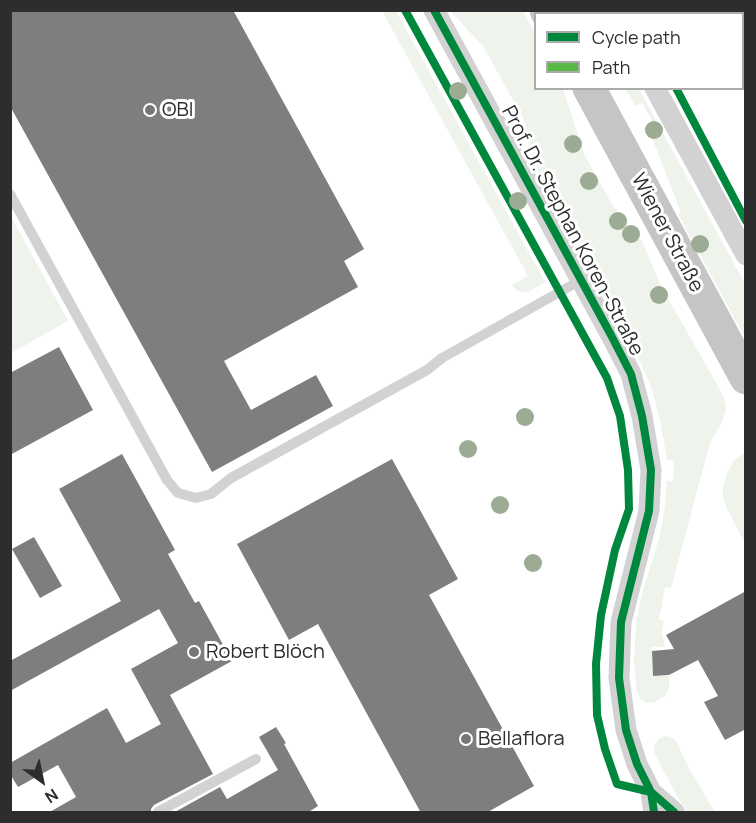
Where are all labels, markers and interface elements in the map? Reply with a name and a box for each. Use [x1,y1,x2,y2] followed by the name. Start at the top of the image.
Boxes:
[534,12,744,90] legend
[592,25,681,49] text: Cycle path
[592,55,630,79] text: Path
[162,98,193,122] place label: OBI
[496,102,648,360] street label: Prof. Dr. Stephan Koren-Straße
[143,103,157,117] marker: OBI
[626,170,708,296] street label: Wiener Straße
[206,640,325,664] place label: Robert Blöch
[187,645,201,659] marker: Robert Blöch
[478,727,565,751] place label: Bellaflora
[459,732,473,746] marker: Bellaflora
[12,751,72,811] north arrow
[41,784,63,808] text: N

